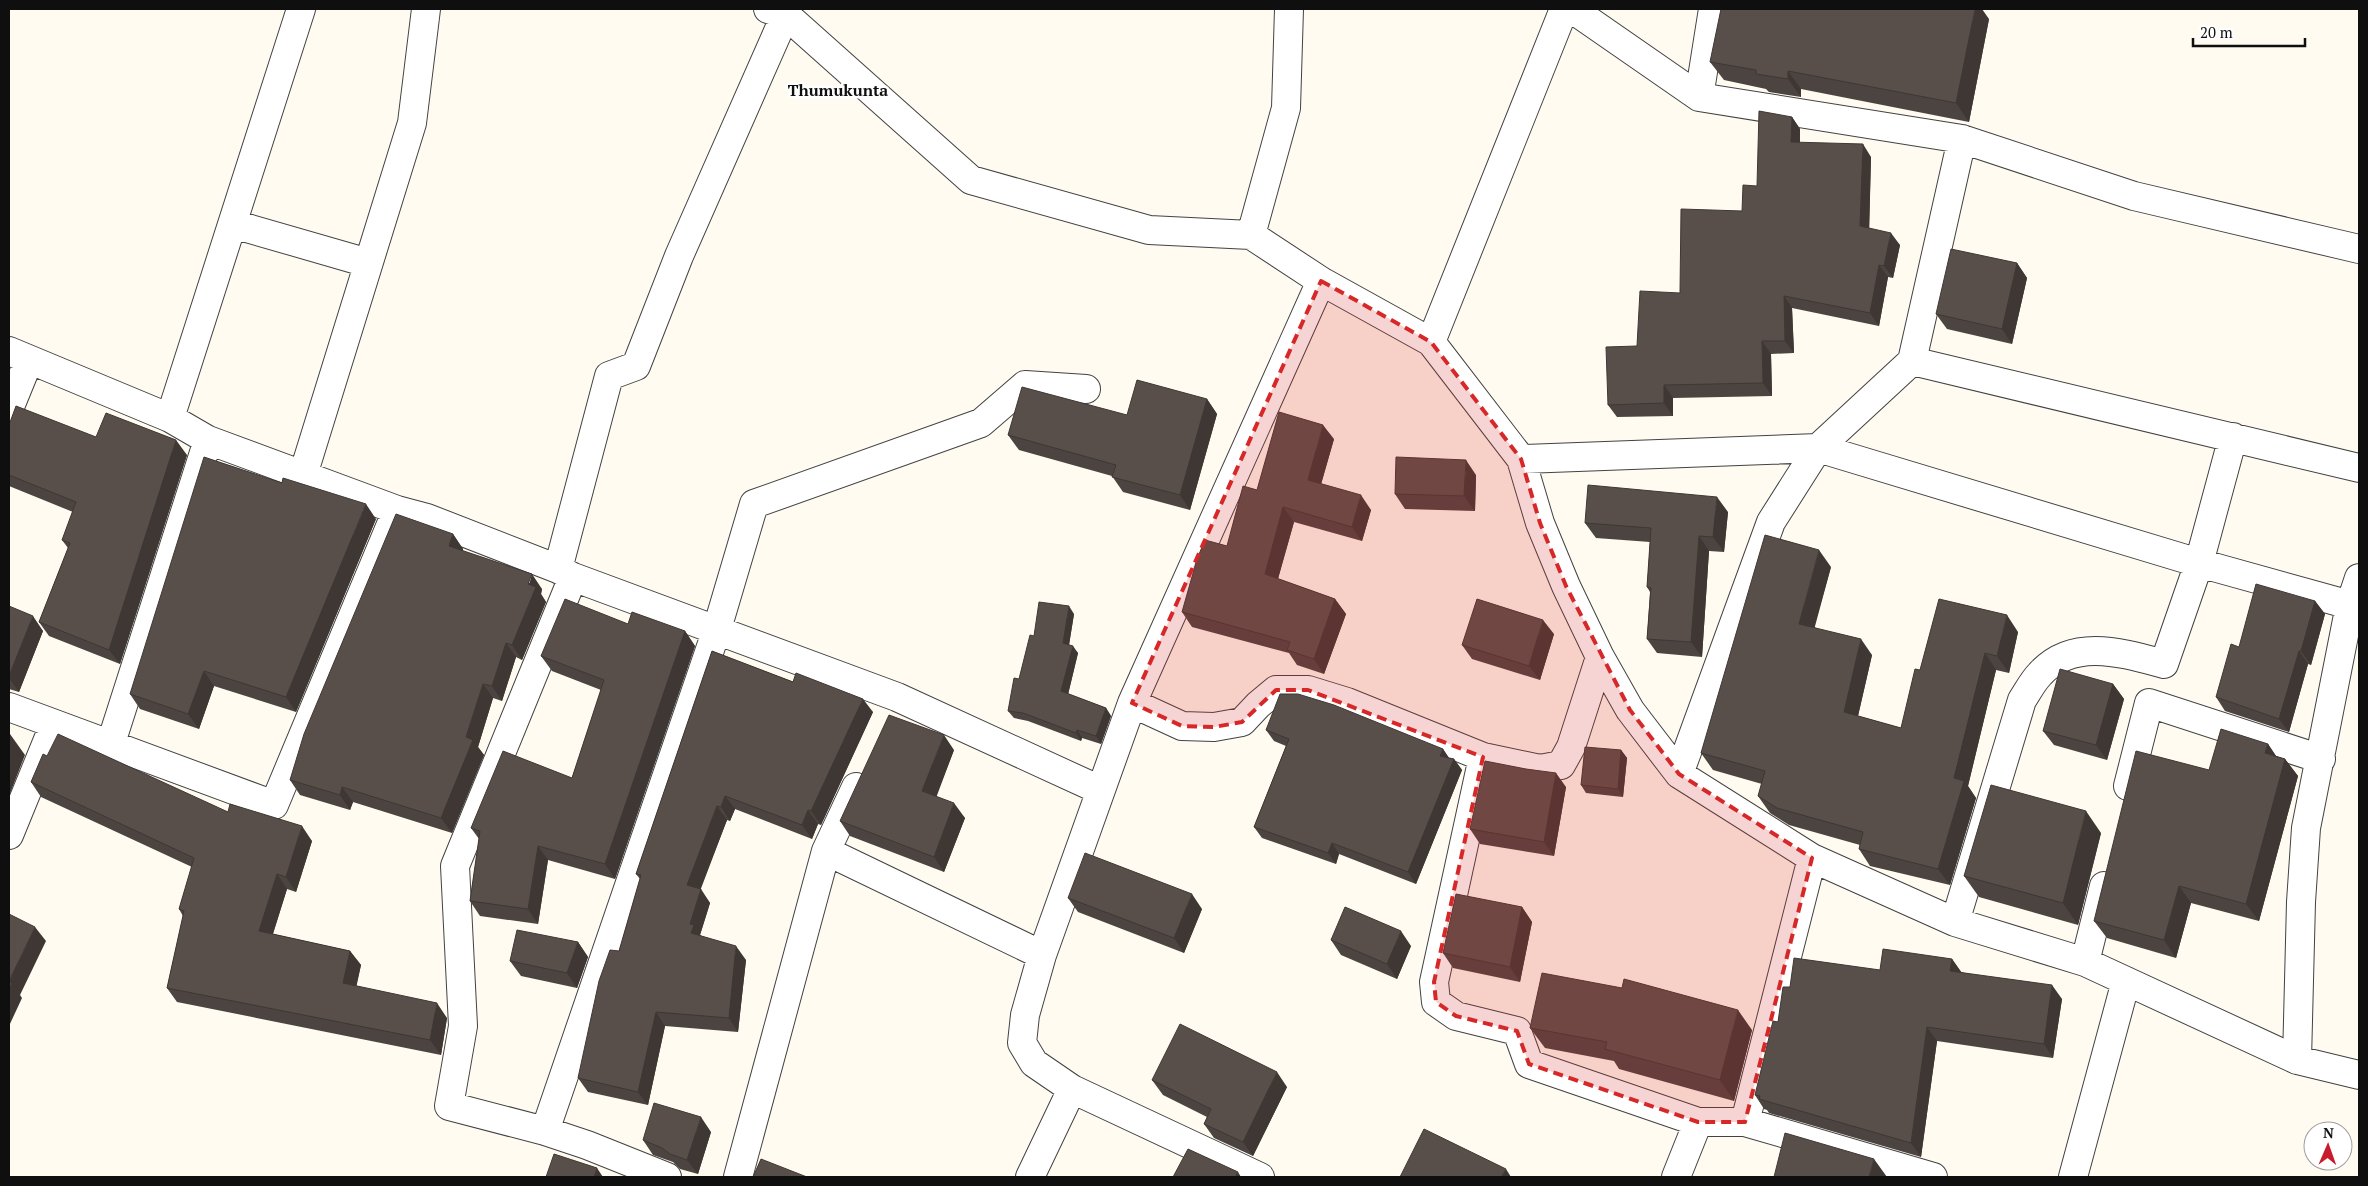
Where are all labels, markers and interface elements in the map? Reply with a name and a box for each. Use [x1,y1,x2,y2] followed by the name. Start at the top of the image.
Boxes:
[2193,15,2306,47] scale bar
[2200,22,2233,42] text: 20 m
[788,79,888,101] district label: Thumukunta
[2303,1121,2353,1171] north arrow
[2323,1123,2334,1142] text: N

